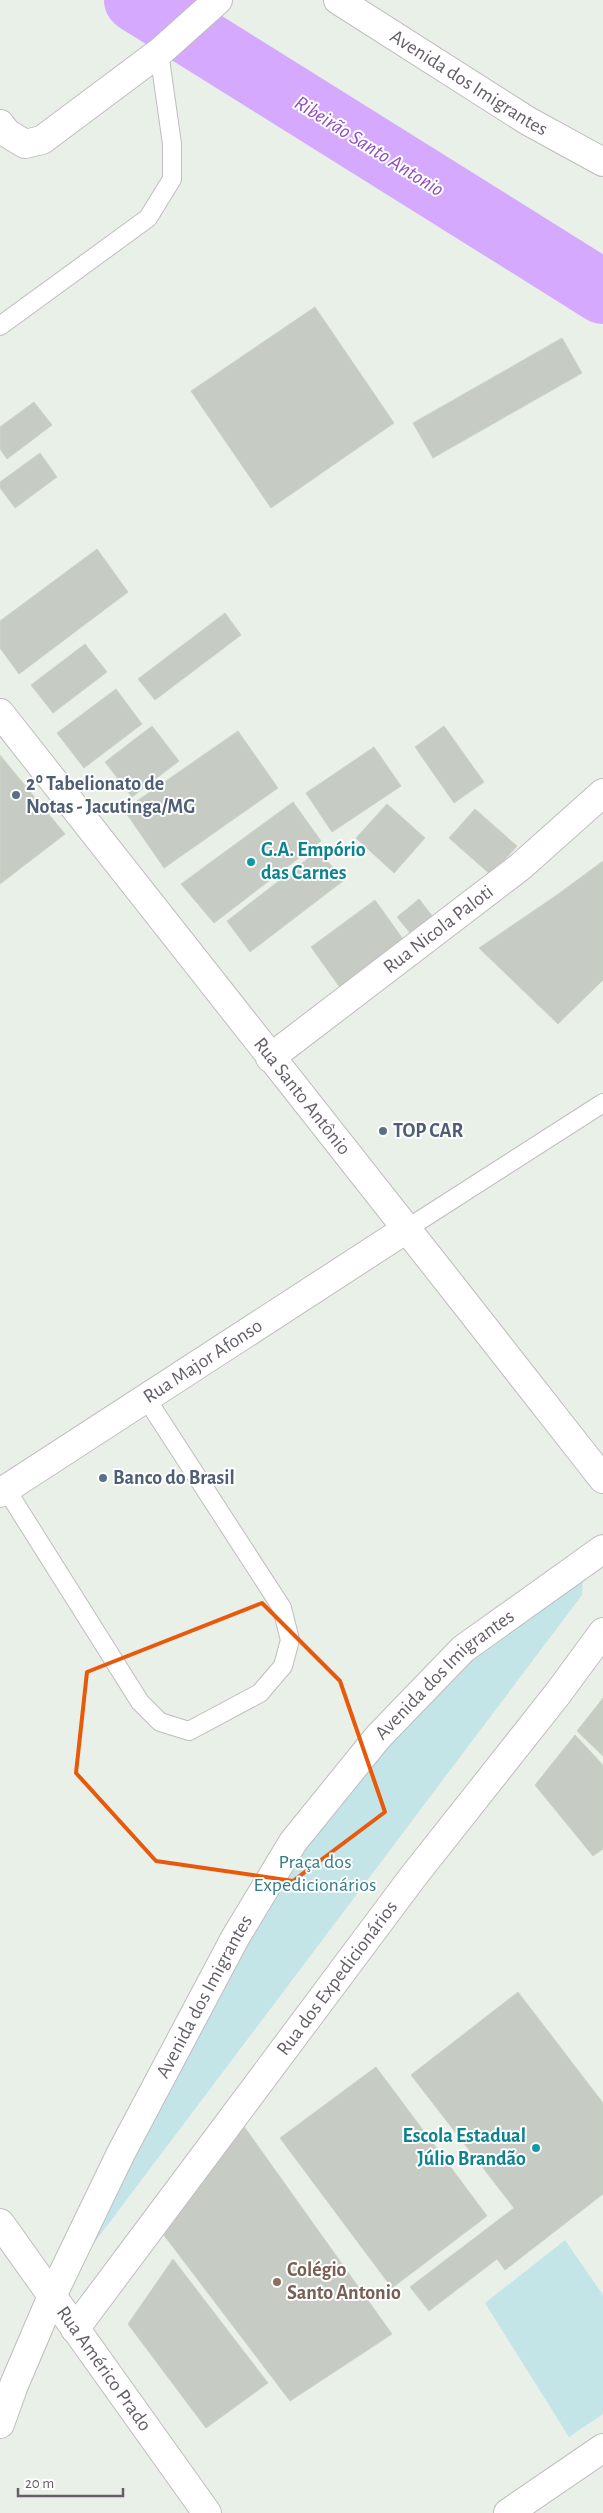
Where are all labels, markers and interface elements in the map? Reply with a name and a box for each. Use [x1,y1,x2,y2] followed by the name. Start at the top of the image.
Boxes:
[387,26,551,140] street label: Avenida dos Imigrantes
[291,92,447,200] water label: Ribeirão Santo Antonio
[26,774,195,817] place label: 2⁰ Tabelionato de Notas - Jacutinga/MG
[10,789,22,801] marker: 2⁰ Tabelionato de Notas - Jacutinga/MG
[261,840,366,883] place label: G.A. Empório das Carnes
[245,856,257,868] marker: G.A. Empório das Carnes
[380,881,497,977] street label: Rua Nicola Paloti
[250,1034,354,1159] street label: Rua Santo Antônio
[393,1121,464,1141] place label: TOP CAR
[377,1125,389,1137] marker: TOP CAR
[140,1315,266,1407] street label: Rua Major Afonso
[113,1468,235,1488] place label: Banco do Brasil
[97,1472,109,1484] marker: Banco do Brasil
[371,1606,518,1743] street label: Avenida dos Imigrantes
[254,1852,376,1895] park label: Praça dos Expedicionários
[273,1897,401,2059] street label: Rua dos Expedicionários
[153,1912,256,2081] street label: Avenida dos Imigrantes
[403,2126,526,2169] place label: Escola Estadual Júlio Brandão
[530,2142,542,2154] marker: Escola Estadual Júlio Brandão
[287,2260,401,2303] place label: Colégio Santo Antonio
[271,2276,283,2288] marker: Colégio Santo Antonio
[53,2303,155,2435] street label: Rua Américo Prado
[18,2466,122,2498] scale bar
[25,2476,54,2491] text: 20 m

